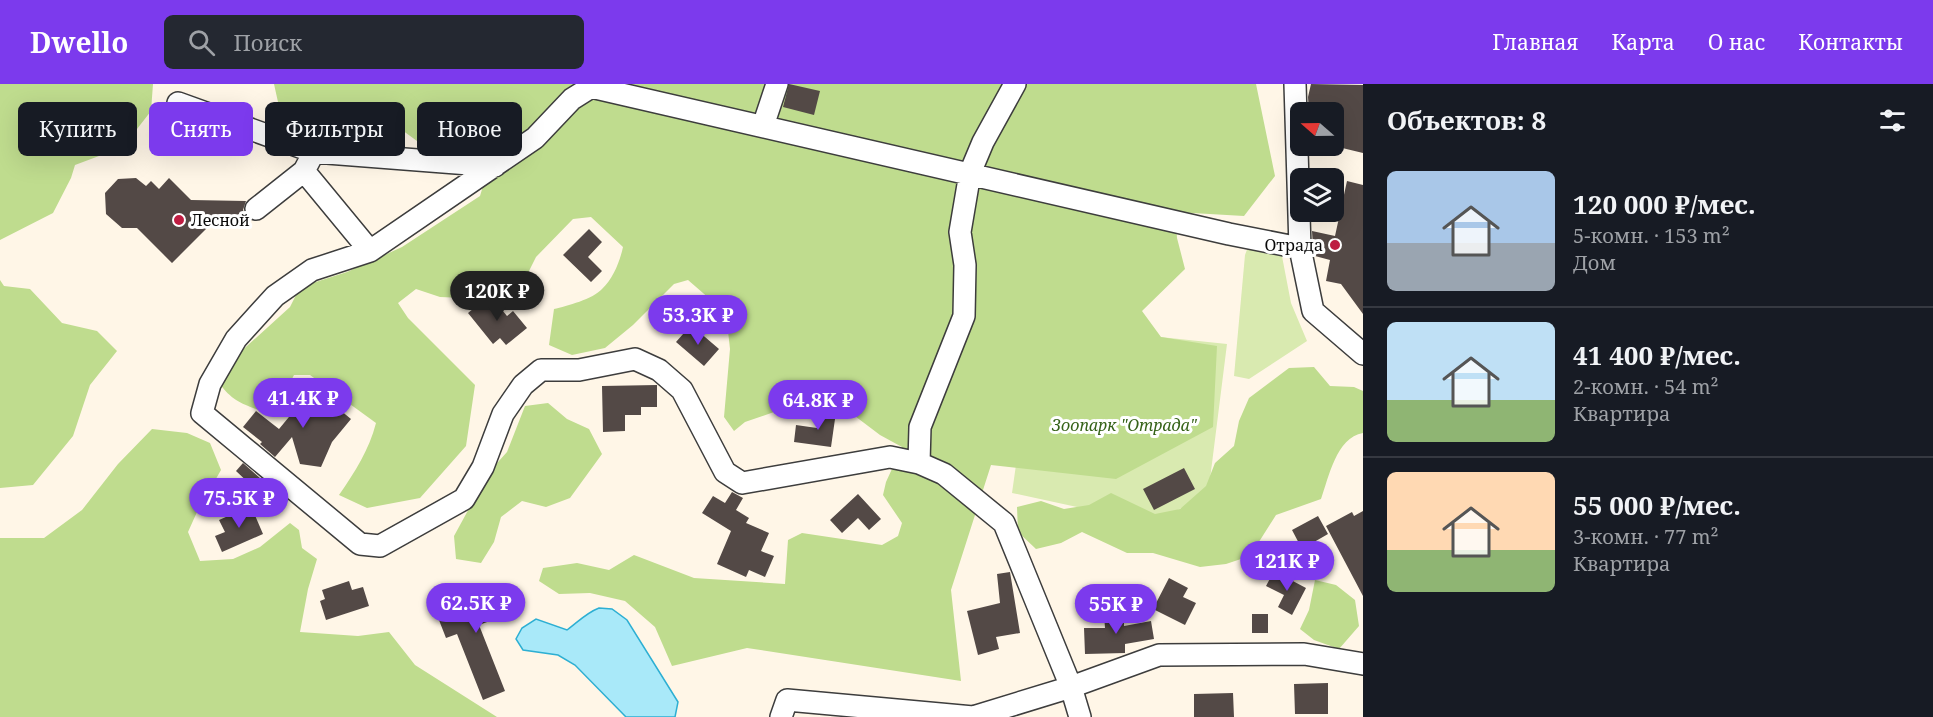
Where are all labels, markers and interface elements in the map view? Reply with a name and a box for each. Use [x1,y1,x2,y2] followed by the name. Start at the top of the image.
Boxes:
[164,15,584,69] search box
[30,23,128,61] text: Dwello
[185,26,218,59] icon: search
[233,27,302,57] text: Поиск
[1492,28,1579,56] text: Главная
[1612,28,1675,56] text: Карта
[1708,28,1765,56] text: О нас
[1798,28,1903,56] text: Контакты
[18,102,137,156] chip: Купить
[149,102,253,156] chip: Снять
[265,102,405,156] chip: Фильтры
[417,102,522,156] chip: Новое
[1290,102,1344,156] north arrow
[1290,102,1344,222] map controls
[1387,102,1546,138] text: Объектов: 8
[1876,104,1909,137] icon: filters
[1290,168,1344,222] button: layers
[1573,186,1756,222] text: 120 000 ₽/мес.
[1435,195,1507,267] icon: home
[191,209,250,231] place label: Лесной
[172,213,186,227] marker: Лесной
[1573,222,1730,249] text: 5-комн. · 153 m²
[1264,234,1323,256] place label: Отрада
[1328,238,1342,252] marker: Отрада
[1573,249,1616,276] text: Дом
[448,271,546,322] pin: 120K ₽
[464,277,530,304] text: 120K ₽
[643,295,753,346] pin: 53.3K ₽
[662,301,734,328] text: 53.3K ₽
[1573,337,1741,373] text: 41 400 ₽/мес.
[1435,346,1507,418] icon: home
[1573,373,1719,400] text: 2-комн. · 54 m²
[248,378,358,429] pin: 41.4K ₽
[763,380,873,431] pin: 64.8K ₽
[267,384,339,411] text: 41.4K ₽
[782,386,854,413] text: 64.8K ₽
[1573,400,1670,427] text: Квартира
[1052,414,1198,436] park label: Зоопарк "Отрада"
[184,478,294,529] pin: 75.5K ₽
[203,484,275,511] text: 75.5K ₽
[1573,487,1741,523] text: 55 000 ₽/мес.
[1435,496,1507,568] icon: home
[1573,523,1719,550] text: 3-комн. · 77 m²
[1238,541,1336,592] pin: 121K ₽
[1254,547,1320,574] text: 121K ₽
[1573,550,1670,577] text: Квартира
[421,583,531,634] pin: 62.5K ₽
[1074,584,1158,635] pin: 55K ₽
[440,589,512,616] text: 62.5K ₽
[1089,590,1143,617] text: 55K ₽

